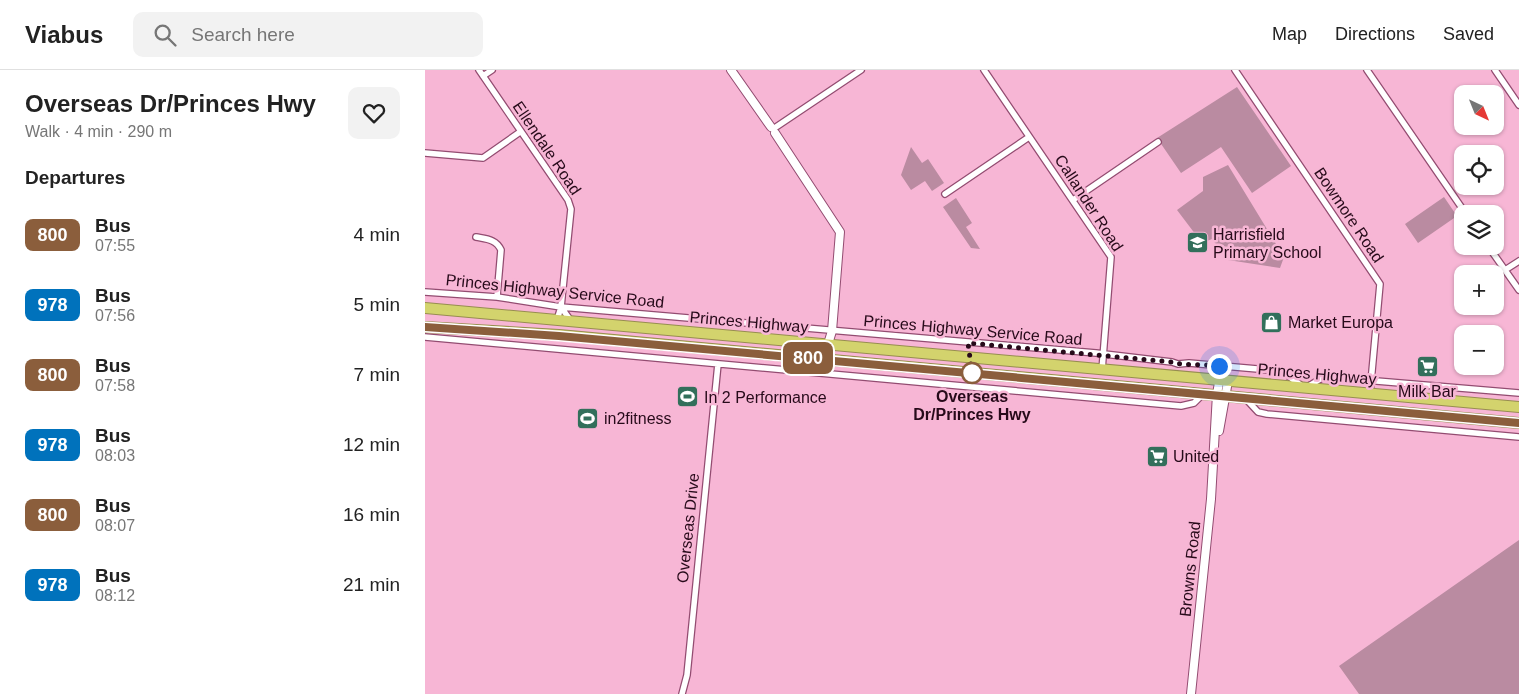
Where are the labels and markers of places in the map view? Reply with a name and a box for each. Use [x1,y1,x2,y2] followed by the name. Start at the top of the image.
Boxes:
[1213,226,1321,261] place label: Harrisfield Primary School
[1185,231,1209,255] school or university icon: Harrisfield Primary School
[1260,310,1284,334] shop icon: Market Europa
[1288,314,1393,331] place label: Market Europa
[1415,355,1439,379] supermarket icon: Milk Bar
[961,362,983,384] marker: Overseas Dr/Princes Hwy
[1398,383,1457,400] place label: Milk Bar
[676,385,700,409] sports icon: In 2 Performance
[913,388,1031,423] place label: Overseas Dr/Princes Hwy
[704,389,827,406] place label: In 2 Performance
[576,406,600,430] sports icon: in2fitness
[604,410,672,427] place label: in2fitness
[1145,444,1169,468] supermarket icon: United
[1173,448,1219,465] place label: United

